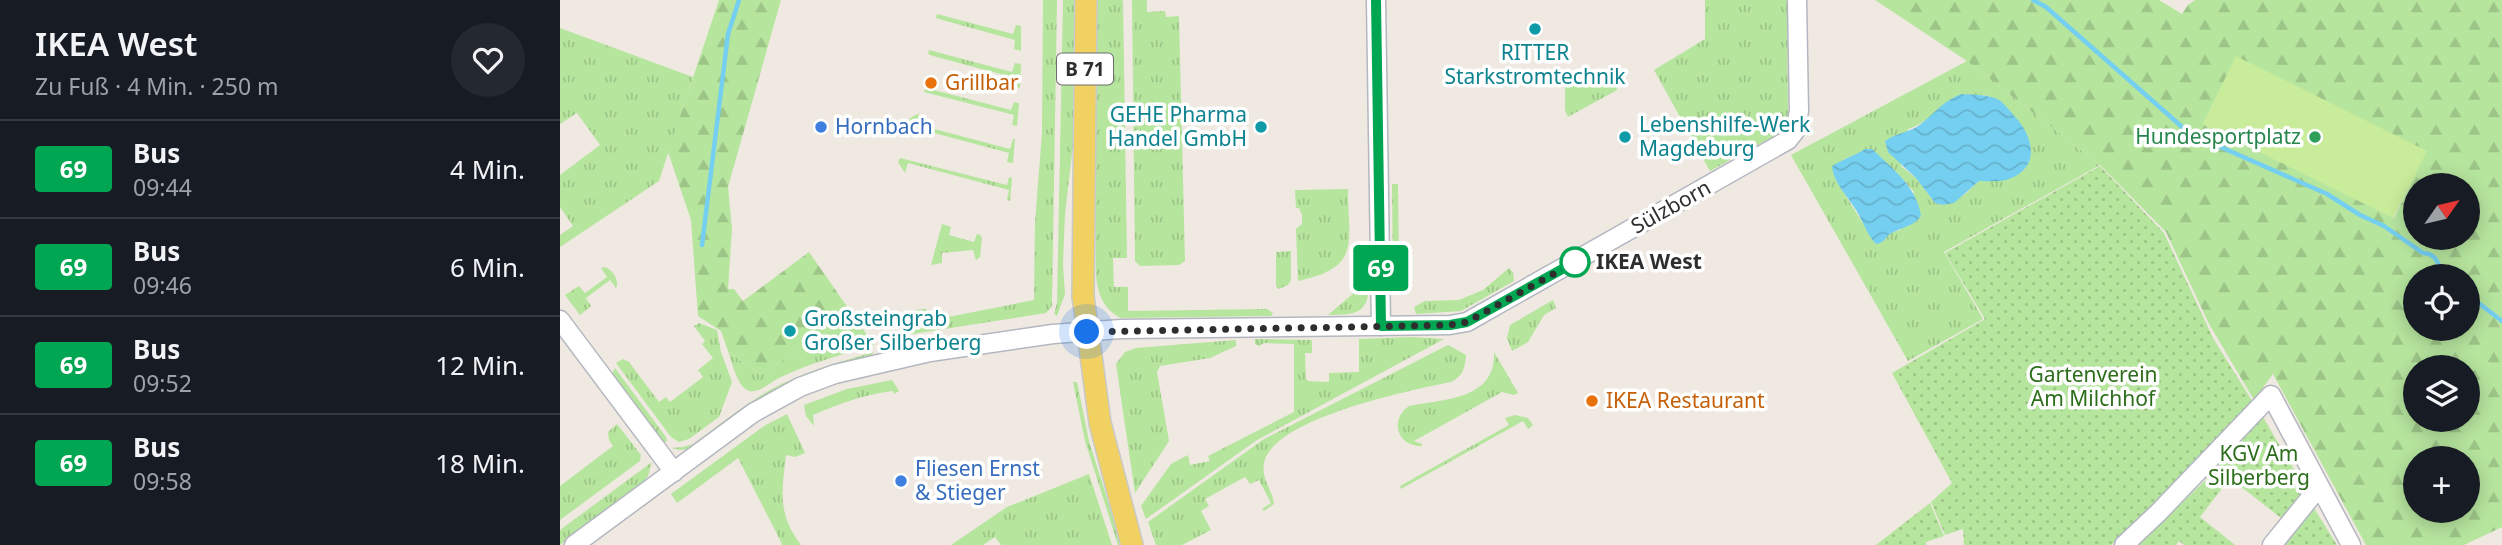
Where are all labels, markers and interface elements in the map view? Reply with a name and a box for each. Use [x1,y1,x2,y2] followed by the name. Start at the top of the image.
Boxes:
[35,21,198,66] text: IKEA West
[1527,21,1543,37] marker: RITTER Starkstromtechnik
[451,23,525,97] button: heart
[1444,38,1626,90] place label: RITTER Starkstromtechnik
[1057,54,1113,85] road number: B 71
[945,68,1019,96] place label: Grillbar
[35,70,279,102] text: Zu Fuß · 4 Min. · 250 m
[923,75,939,91] marker: Grillbar
[1108,100,1247,152] place label: GEHE Pharma Handel GmbH
[1639,110,1811,162] place label: Lebenshilfe-Werk Magdeburg
[835,112,933,140] place label: Hornbach
[813,119,829,135] marker: Hornbach
[1253,119,1269,135] marker: GEHE Pharma Handel GmbH
[2135,122,2301,150] place label: Hundesportplatz
[1617,129,1633,145] marker: Lebenshilfe-Werk Magdeburg
[2307,129,2323,145] marker: Hundesportplatz
[133,135,180,171] text: Bus
[450,151,525,187] text: 4 Min.
[60,152,87,185] text: 69
[133,171,192,203] text: 09:44
[1626,173,1715,239] street label: Sülzborn
[2403,173,2480,250] north arrow
[2403,173,2480,523] map controls
[133,233,180,269] text: Bus
[1350,245,1412,291] line badge: 69
[1560,247,1590,277] marker: IKEA West
[1596,247,1702,275] place label: IKEA West
[450,249,525,285] text: 6 Min.
[60,250,87,283] text: 69
[1367,251,1395,284] text: 69
[2403,264,2480,341] button: locate
[133,269,192,301] text: 09:46
[804,304,981,356] place label: Großsteingrab Großer Silberberg
[1069,314,1104,349] your location
[782,323,798,339] marker: Großsteingrab Großer Silberberg
[133,331,180,367] text: Bus
[435,347,525,383] text: 12 Min.
[60,348,87,381] text: 69
[2403,355,2480,432] button: layers
[2028,360,2158,412] park label: Gartenverein Am Milchhof
[133,367,192,399] text: 09:52
[1606,386,1765,414] place label: IKEA Restaurant
[1584,393,1600,409] marker: IKEA Restaurant
[133,429,180,465] text: Bus
[2208,439,2310,491] park label: KGV Am Silberberg
[435,445,525,481] text: 18 Min.
[60,446,87,479] text: 69
[2403,446,2480,523] button: +
[915,454,1040,506] place label: Fliesen Ernst & Stieger
[133,465,192,497] text: 09:58
[893,473,909,489] marker: Fliesen Ernst & Stieger

